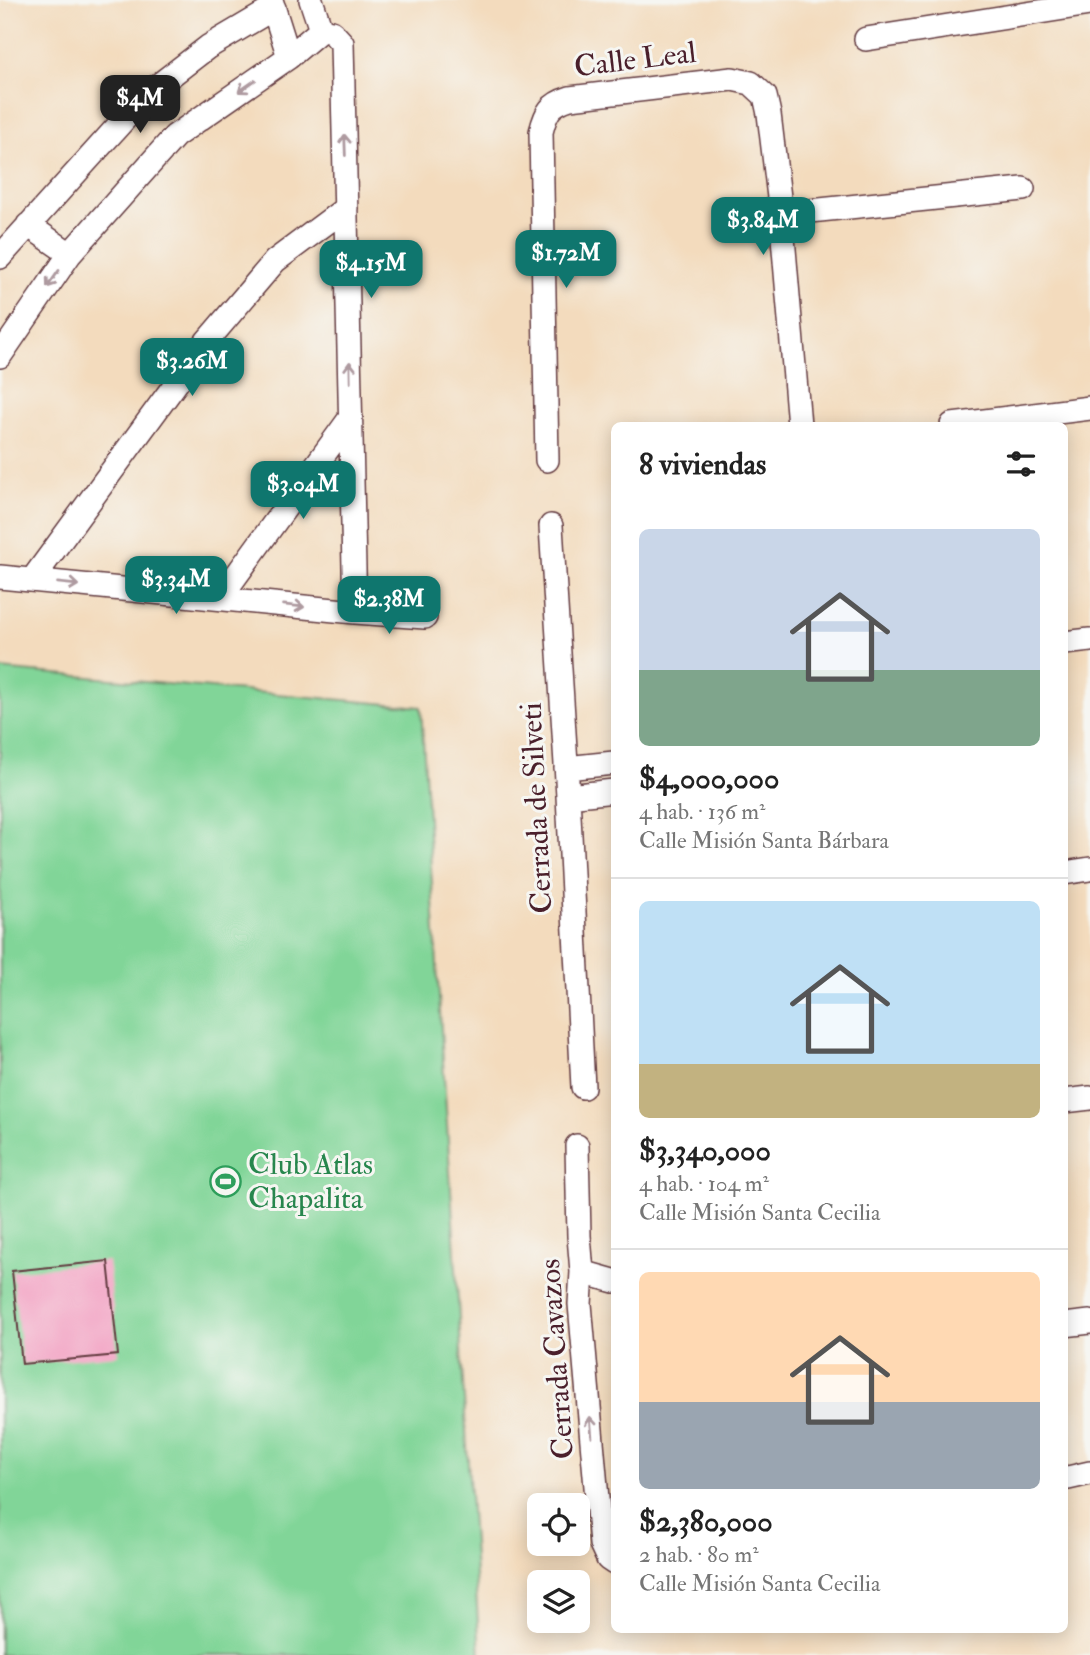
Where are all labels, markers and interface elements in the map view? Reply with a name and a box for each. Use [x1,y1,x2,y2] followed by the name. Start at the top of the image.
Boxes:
[572,34,698,85] street label: Calle Leal
[106,76,174,135] pin: $4M
[238,79,257,93] one-way arrow
[116,83,164,112] text: $4M
[338,133,351,156] one-way arrow
[706,198,820,257] pin: $3.84M
[727,205,799,234] text: $3.84M
[509,230,623,290] pin: $1.72M
[531,238,601,267] text: $1.72M
[314,240,428,300] pin: $4.15M
[336,248,406,277] text: $4.15M
[45,269,60,288] one-way arrow
[135,338,249,398] pin: $3.26M
[156,346,228,375] text: $3.26M
[344,361,357,384] one-way arrow
[1002,445,1040,483] icon: filters
[639,446,766,483] text: 8 viviendas
[246,462,360,521] pin: $3.04M
[267,469,339,498] text: $3.04M
[119,556,233,616] pin: $3.34M
[141,564,211,593] text: $3.34M
[777,574,903,700] icon: home
[332,576,446,636] pin: $2.38M
[56,577,79,590] one-way arrow
[353,584,425,613] text: $2.38M
[283,600,305,613] one-way arrow
[512,702,561,914] street label: Cerrada de Silveti
[639,760,779,797] text: $4,000,000
[639,797,766,826] text: 4 hab. · 136 m²
[639,826,889,855] text: Calle Misión Santa Bárbara
[777,946,903,1072] icon: home
[639,1132,771,1169] text: $3,340,000
[248,1146,373,1217] place label: Club Atlas Chapalita
[208,1164,242,1198] sports icon: Club Atlas Chapalita
[639,1169,769,1198] text: 4 hab. · 104 m²
[639,1198,880,1227] text: Calle Misión Santa Cecilia
[531,1258,582,1460] street label: Cerrada Cavazos
[777,1317,903,1443] icon: home
[584,1416,597,1438] one-way arrow
[527,1493,590,1633] map controls
[527,1493,590,1556] button: locate
[639,1503,773,1540] text: $2,380,000
[639,1540,759,1569] text: 2 hab. · 80 m²
[639,1569,880,1598] text: Calle Misión Santa Cecilia
[527,1570,590,1633] button: layers

